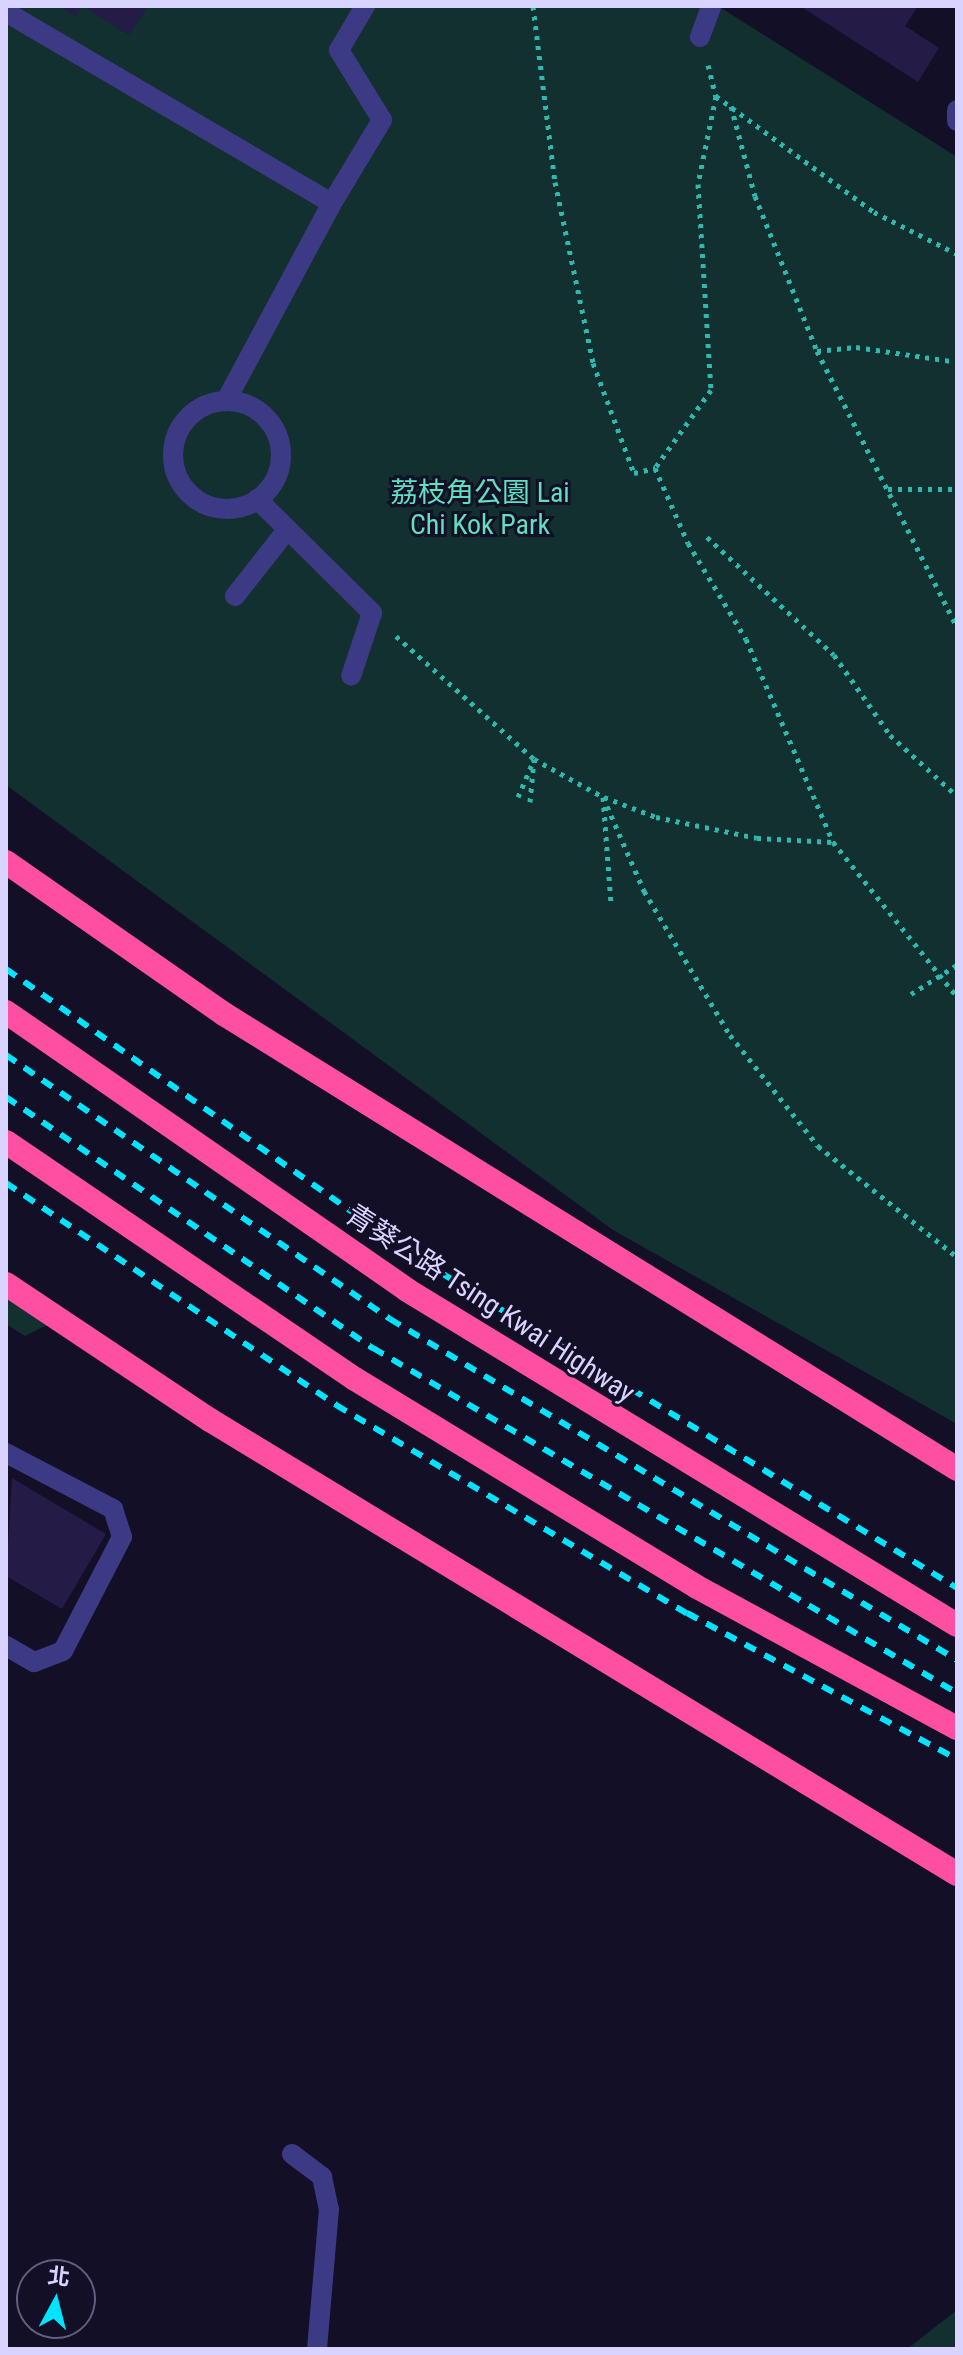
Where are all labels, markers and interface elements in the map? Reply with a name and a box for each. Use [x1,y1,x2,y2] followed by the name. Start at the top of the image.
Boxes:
[390,476,570,542] park label: 荔枝角公園 Lai Chi Kok Park
[339,1198,641,1410] street label: 青葵公路 Tsing Kwai Highway
[16,2259,96,2339] north arrow
[46,2263,71,2290] text: 北

